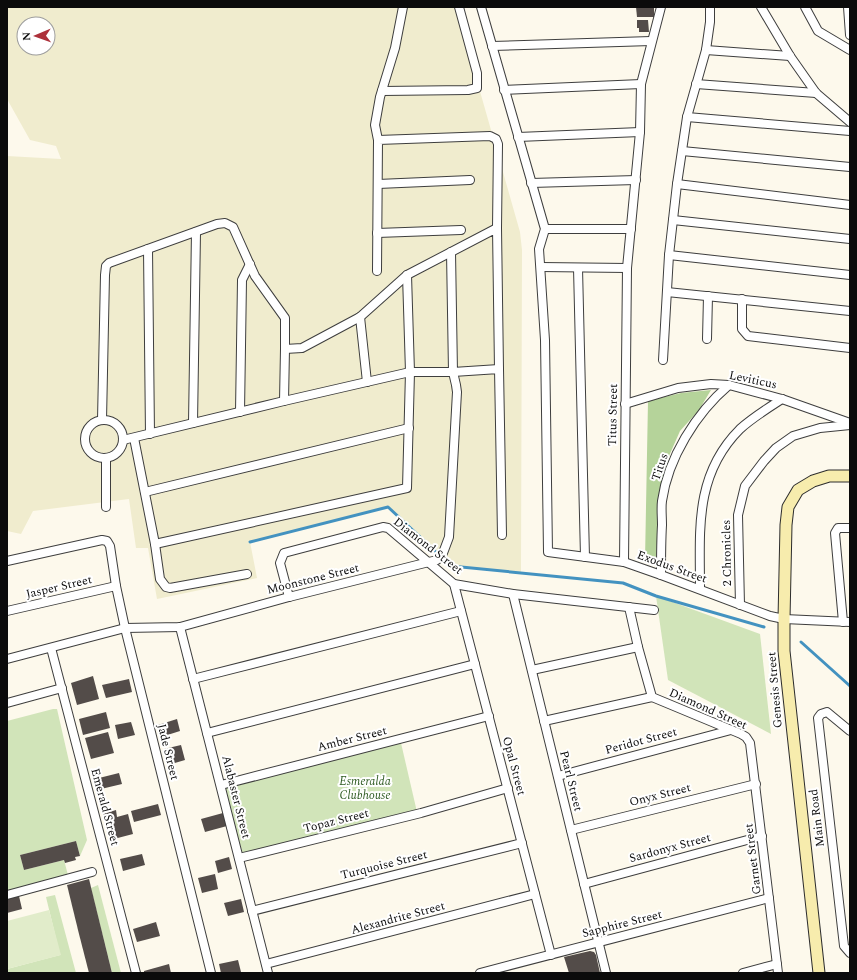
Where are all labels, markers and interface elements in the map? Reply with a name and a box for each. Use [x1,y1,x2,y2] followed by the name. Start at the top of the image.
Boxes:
[16,16,56,56] north arrow
[18,32,35,41] text: N
[727,366,779,394] street label: Leviticus
[603,384,623,446] street label: Titus Street
[646,451,674,483] street label: Titus
[389,513,467,579] street label: Diamond Street
[717,519,737,587] street label: 2 Chronicles
[634,546,710,588] street label: Exodus Street
[265,558,361,600] street label: Moonstone Street
[24,570,94,604] street label: Jasper Street
[762,651,788,729] street label: Genesis Street
[666,683,750,735] street label: Diamond Street
[315,721,389,757] street label: Amber Street
[152,722,184,782] street label: Jade Street
[603,722,679,760] street label: Peridot Street
[497,734,531,798] street label: Opal Street
[554,749,588,813] street label: Pearl Street
[216,753,256,841] street label: Alabaster Street
[86,766,124,848] street label: Emerald Street
[339,772,391,805] park label: Esmeralda Clubhouse
[627,778,693,812] street label: Onyx Street
[804,788,830,848] street label: Main Road
[301,804,371,838] street label: Topaz Street
[739,822,767,896] street label: Garnet Street
[627,828,713,868] street label: Sardonyx Street
[339,845,429,885] street label: Turquoise Street
[349,896,447,940] street label: Alexandrite Street
[580,905,664,943] street label: Sapphire Street

